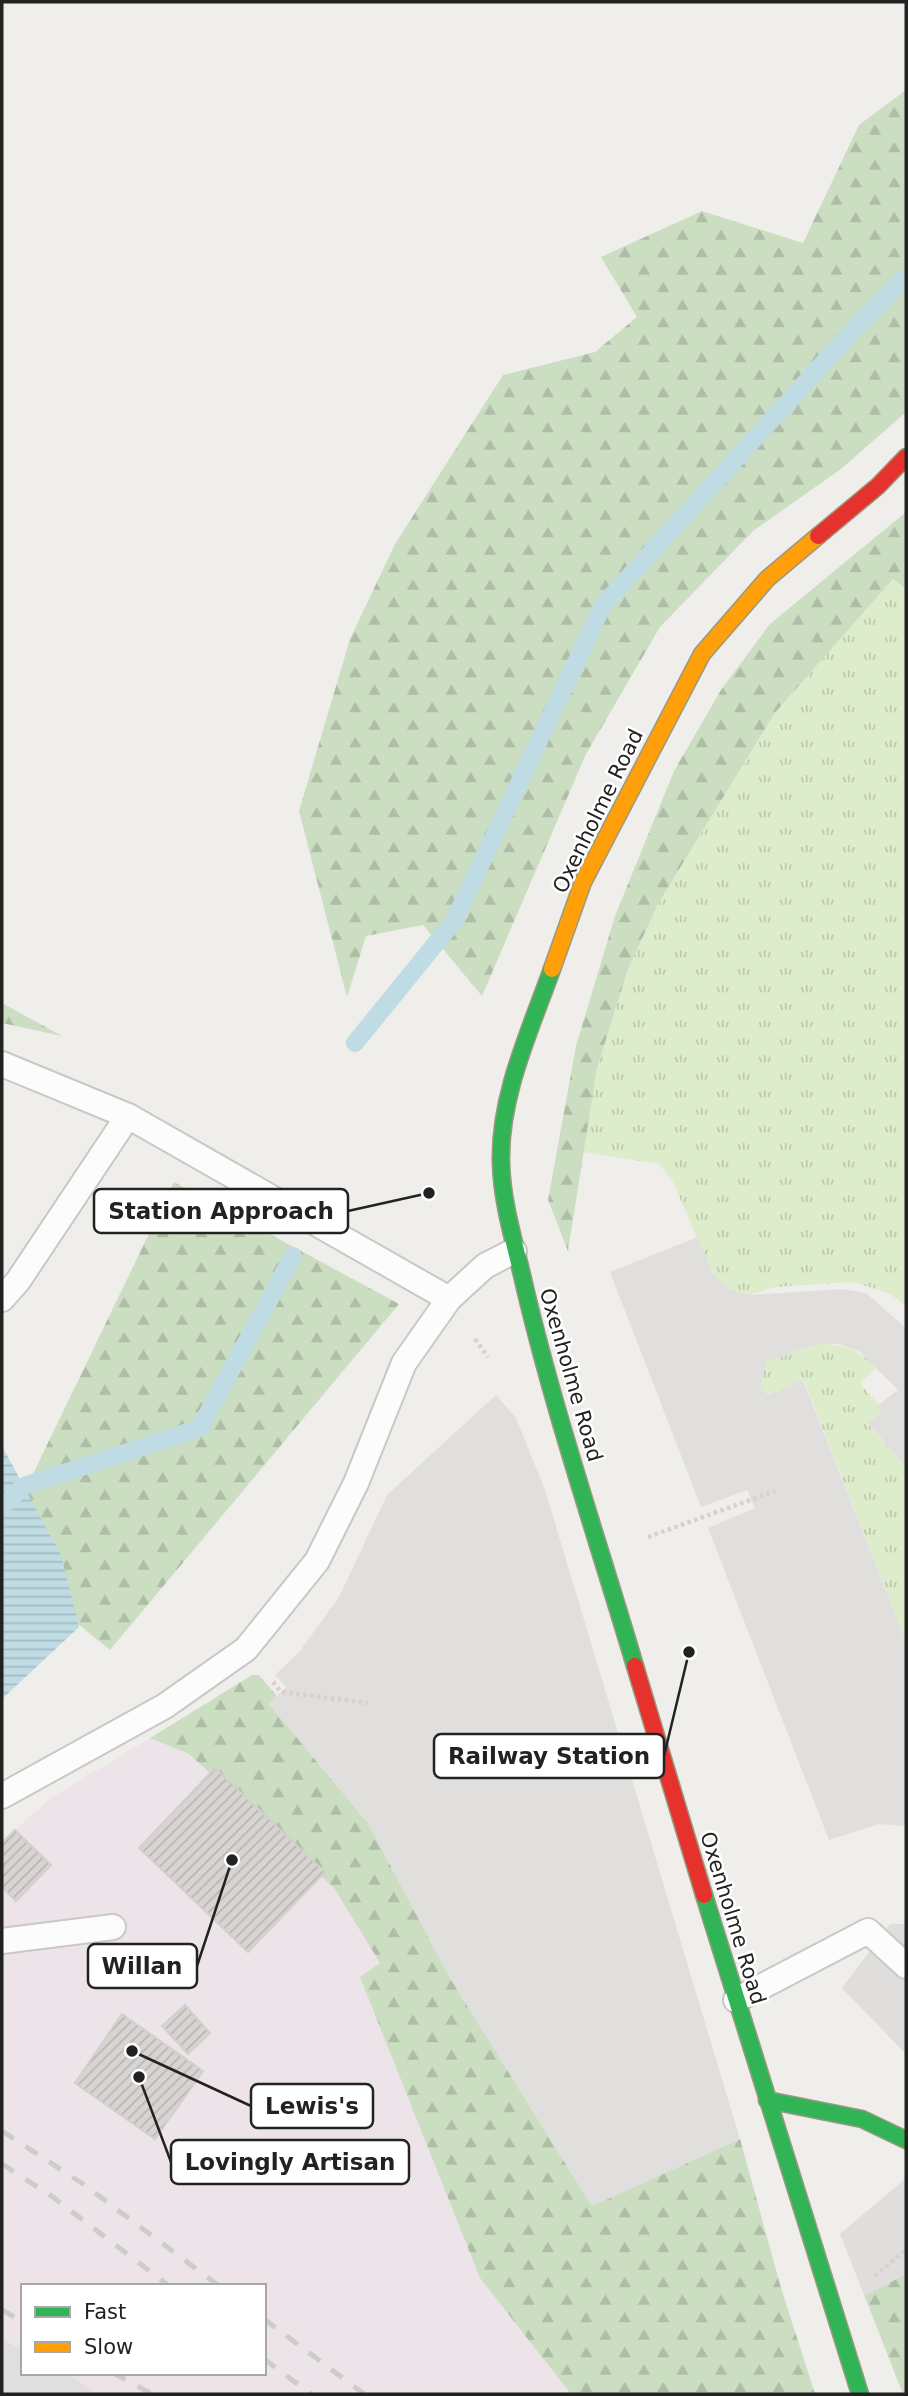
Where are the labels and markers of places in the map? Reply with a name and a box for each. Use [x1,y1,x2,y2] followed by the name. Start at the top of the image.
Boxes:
[94,1189,348,1233] callout: Station Approach
[434,1734,664,1778] callout: Railway Station
[88,1944,197,1988] callout: Willan
[251,2084,373,2128] callout: Lewis's
[171,2140,409,2184] callout: Lovingly Artisan

